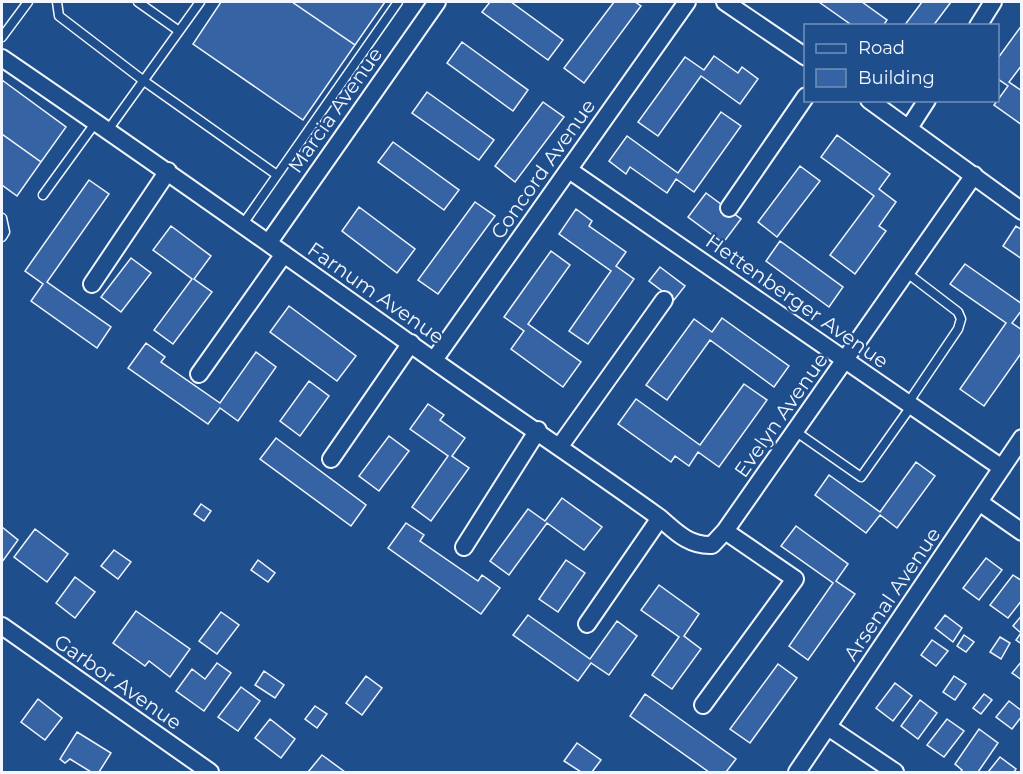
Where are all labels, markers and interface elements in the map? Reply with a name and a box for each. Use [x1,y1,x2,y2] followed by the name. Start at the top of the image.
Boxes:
[804,24,999,102] legend
[858,37,905,59] text: Road
[283,43,387,177] street label: Marcia Avenue
[858,67,935,89] text: Building
[486,94,600,244] street label: Concord Avenue
[701,229,893,373] street label: Hettenberger Avenue
[303,237,449,349] street label: Farnum Avenue
[729,348,833,482] street label: Evelyn Avenue
[839,523,945,665] street label: Arsenal Avenue
[50,629,186,735] street label: Garbor Avenue

